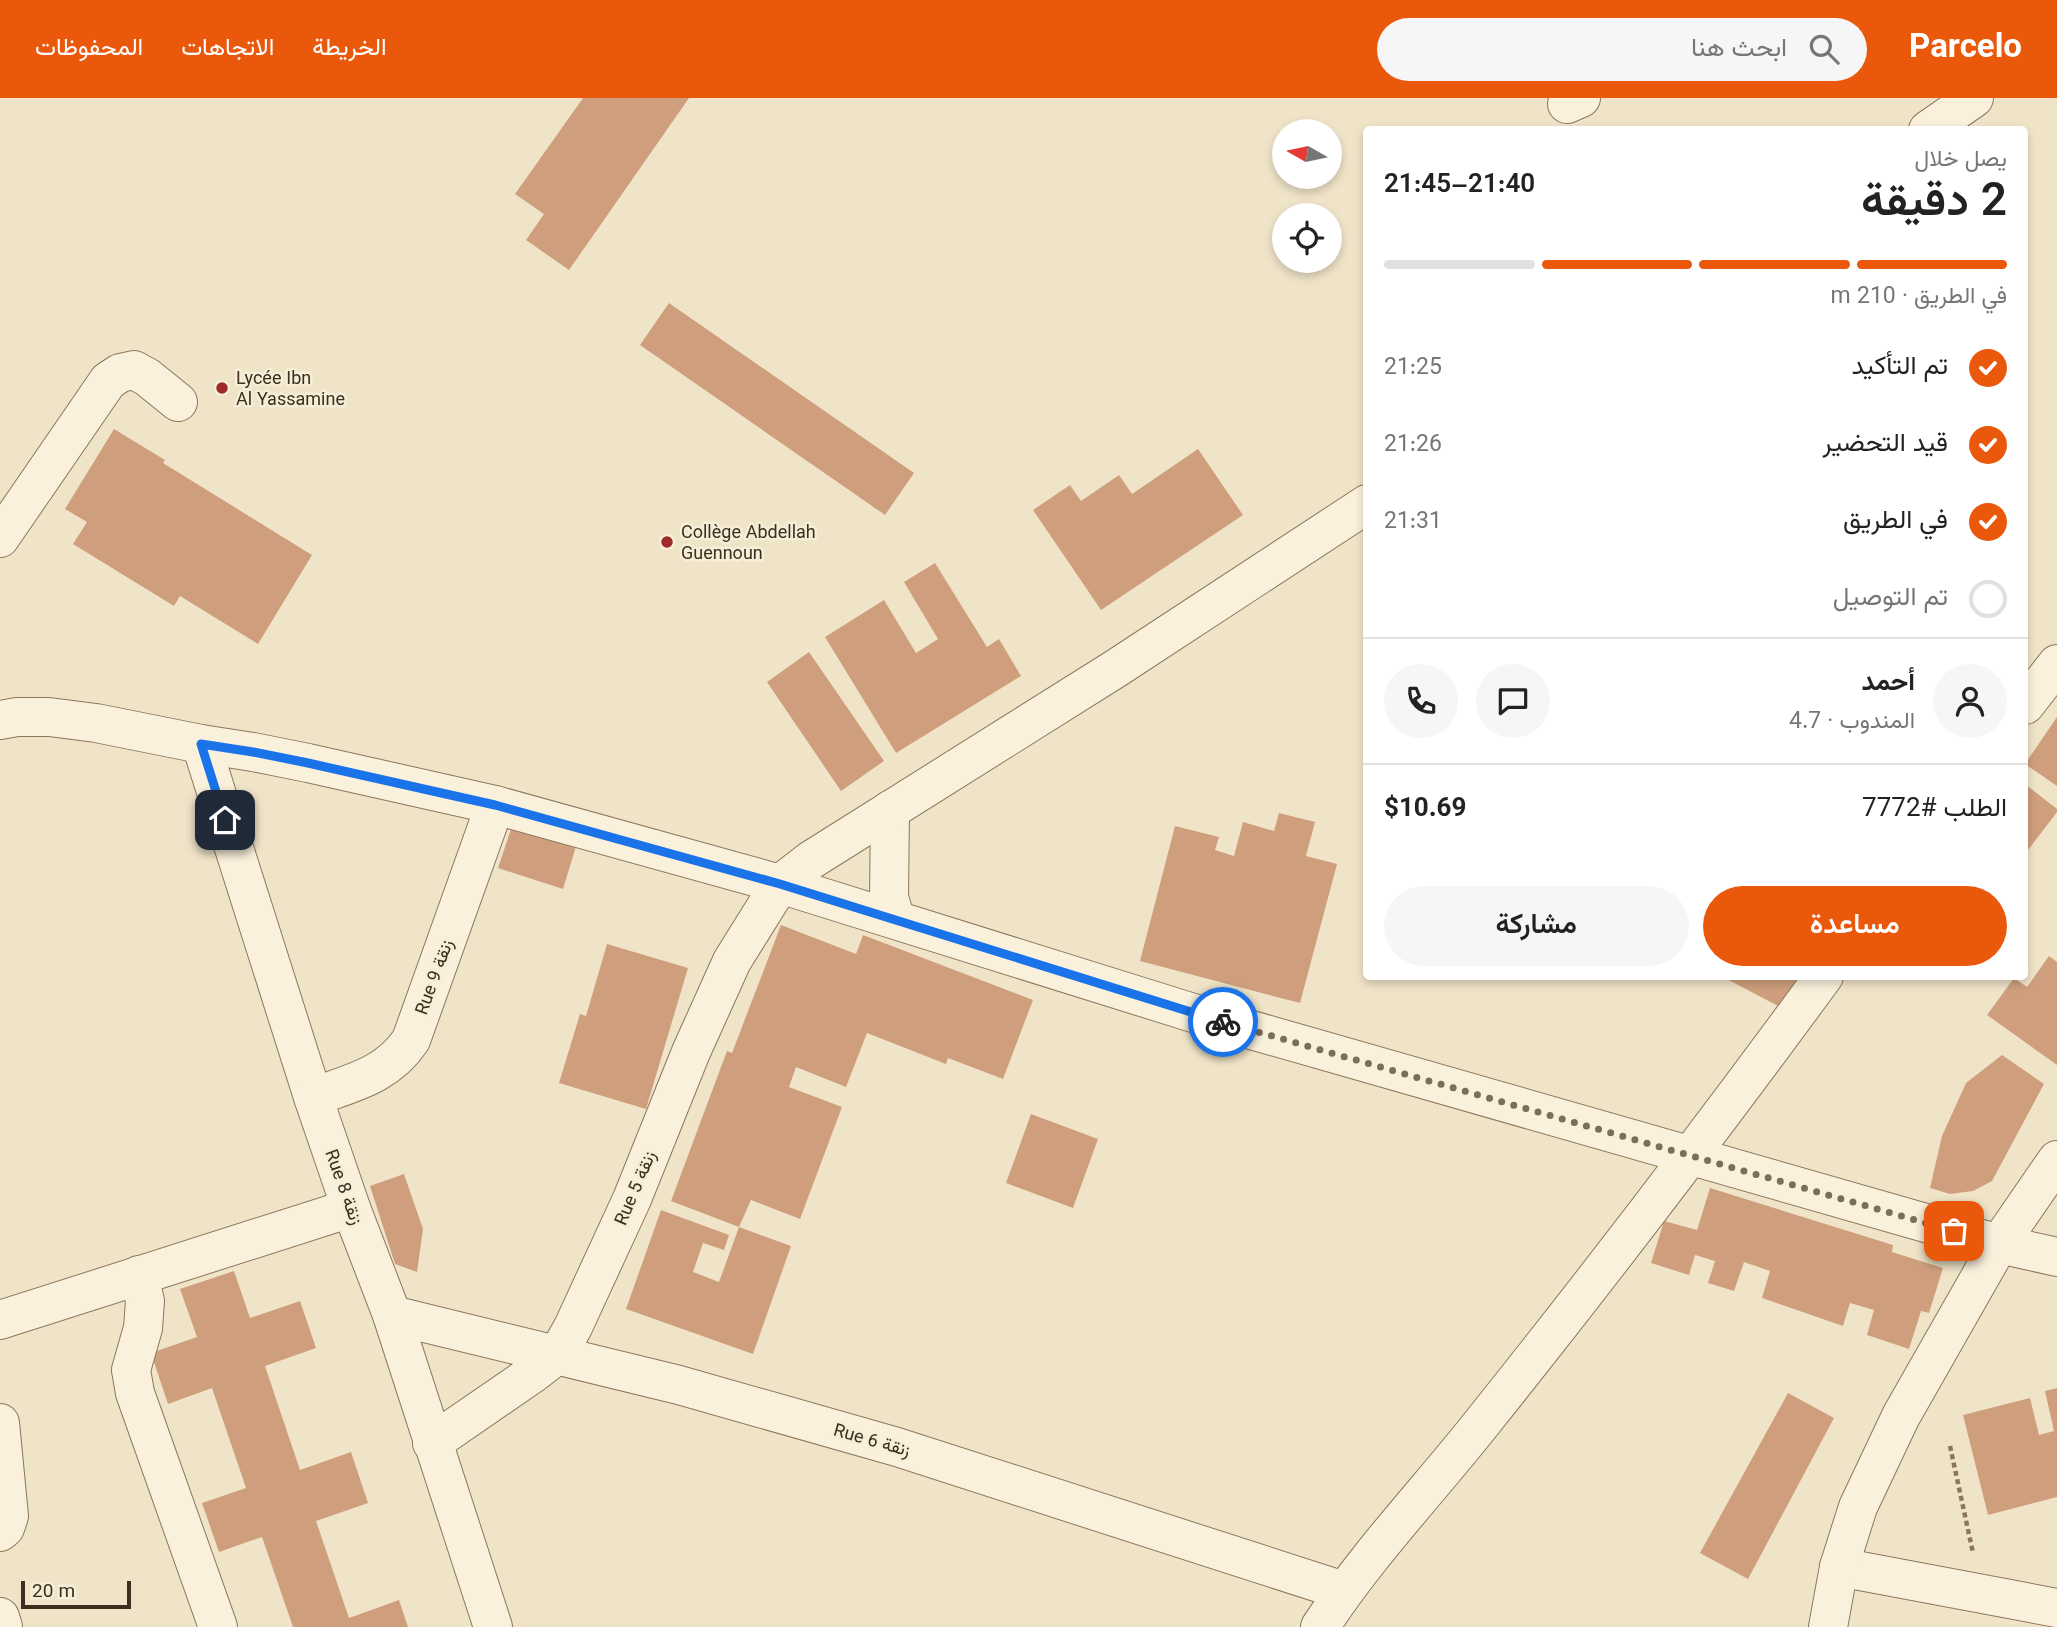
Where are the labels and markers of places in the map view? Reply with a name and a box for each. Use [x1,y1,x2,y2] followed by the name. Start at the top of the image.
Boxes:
[236,366,345,415] place label: Lycée Ibn Al Yassamine
[214,380,230,396] marker: Lycée Ibn Al Yassamine
[681,520,816,569] place label: Collège Abdellah Guennoun
[659,534,675,550] marker: Collège Abdellah Guennoun
[195,790,255,850] pin
[1924,1201,1984,1261] pin

